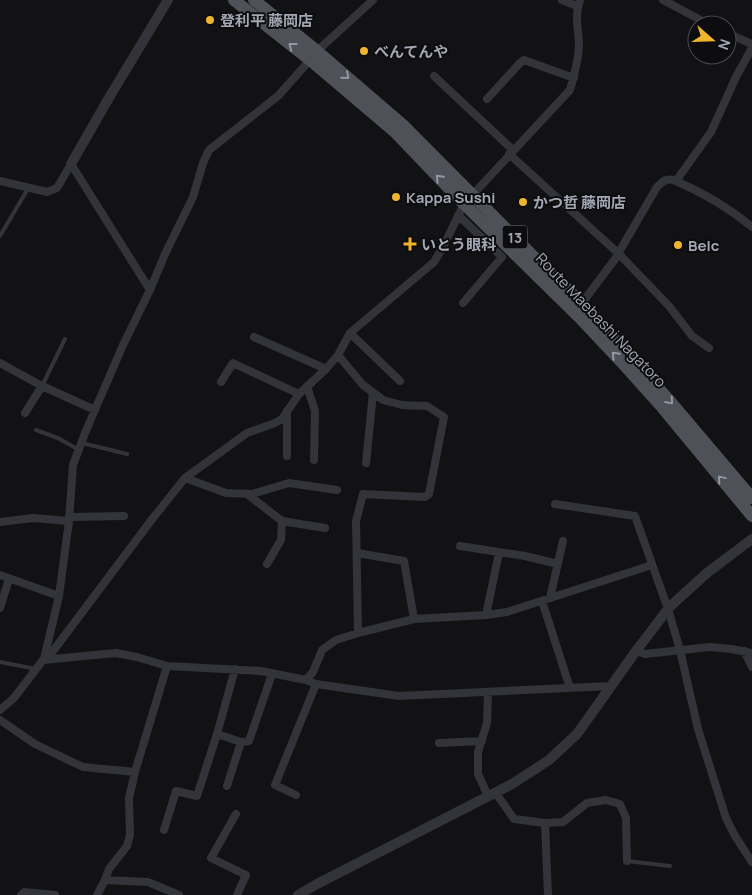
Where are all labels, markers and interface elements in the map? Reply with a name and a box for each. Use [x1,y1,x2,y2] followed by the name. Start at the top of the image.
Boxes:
[220,10,313,31] place label: 登利平 藤岡店
[204,14,216,26] marker: 登利平 藤岡店
[687,15,737,65] north arrow
[714,37,735,53] text: N
[374,41,448,62] place label: べんてんや
[288,43,298,52] one-way arrow
[358,45,370,57] marker: べんてんや
[340,70,349,79] one-way arrow
[436,174,445,183] one-way arrow
[406,187,495,208] place label: Kappa Sushi
[390,191,402,203] marker: Kappa Sushi
[533,192,626,213] place label: かつ哲 藤岡店
[517,196,529,208] marker: かつ哲 藤岡店
[502,226,528,248] road number: 13
[421,234,496,255] place label: いとう眼科
[688,235,720,256] place label: Belc
[403,237,417,251] marker: いとう眼科
[672,239,684,251] marker: Belc
[531,248,671,392] street label: Route Maebashi Nagatoro
[612,352,621,361] one-way arrow
[664,396,673,405] one-way arrow
[717,475,726,484] one-way arrow

